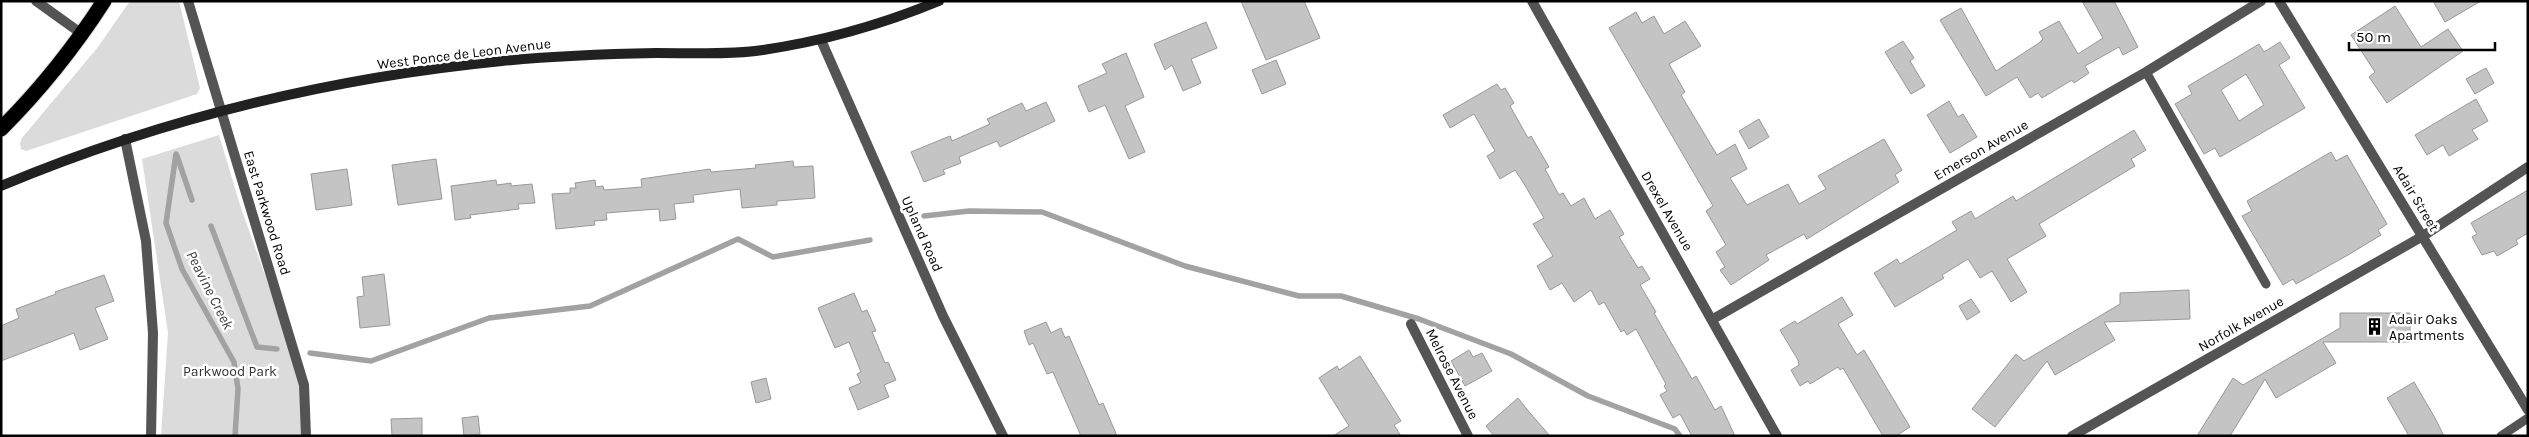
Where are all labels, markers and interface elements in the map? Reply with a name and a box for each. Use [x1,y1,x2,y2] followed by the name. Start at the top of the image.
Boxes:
[2349,20,2495,52] scale bar
[2356,28,2391,46] text: 50 m
[376,35,552,73] street label: West Ponce de Leon Avenue
[1931,116,2031,184] street label: Emerson Avenue
[240,149,294,277] street label: East Parkwood Road
[2389,161,2443,235] street label: Adair Street
[1637,168,1697,254] street label: Drexel Avenue
[898,193,946,275] street label: Upland Road
[182,248,238,333] water label: Peavine Creek
[2195,293,2287,355] street label: Norfolk Avenue
[2389,311,2465,344] place label: Adair Oaks Apartments
[2365,317,2385,337] building icon: Adair Oaks Apartments
[1422,326,1482,422] street label: Melrose Avenue
[183,363,277,380] park label: Parkwood Park

